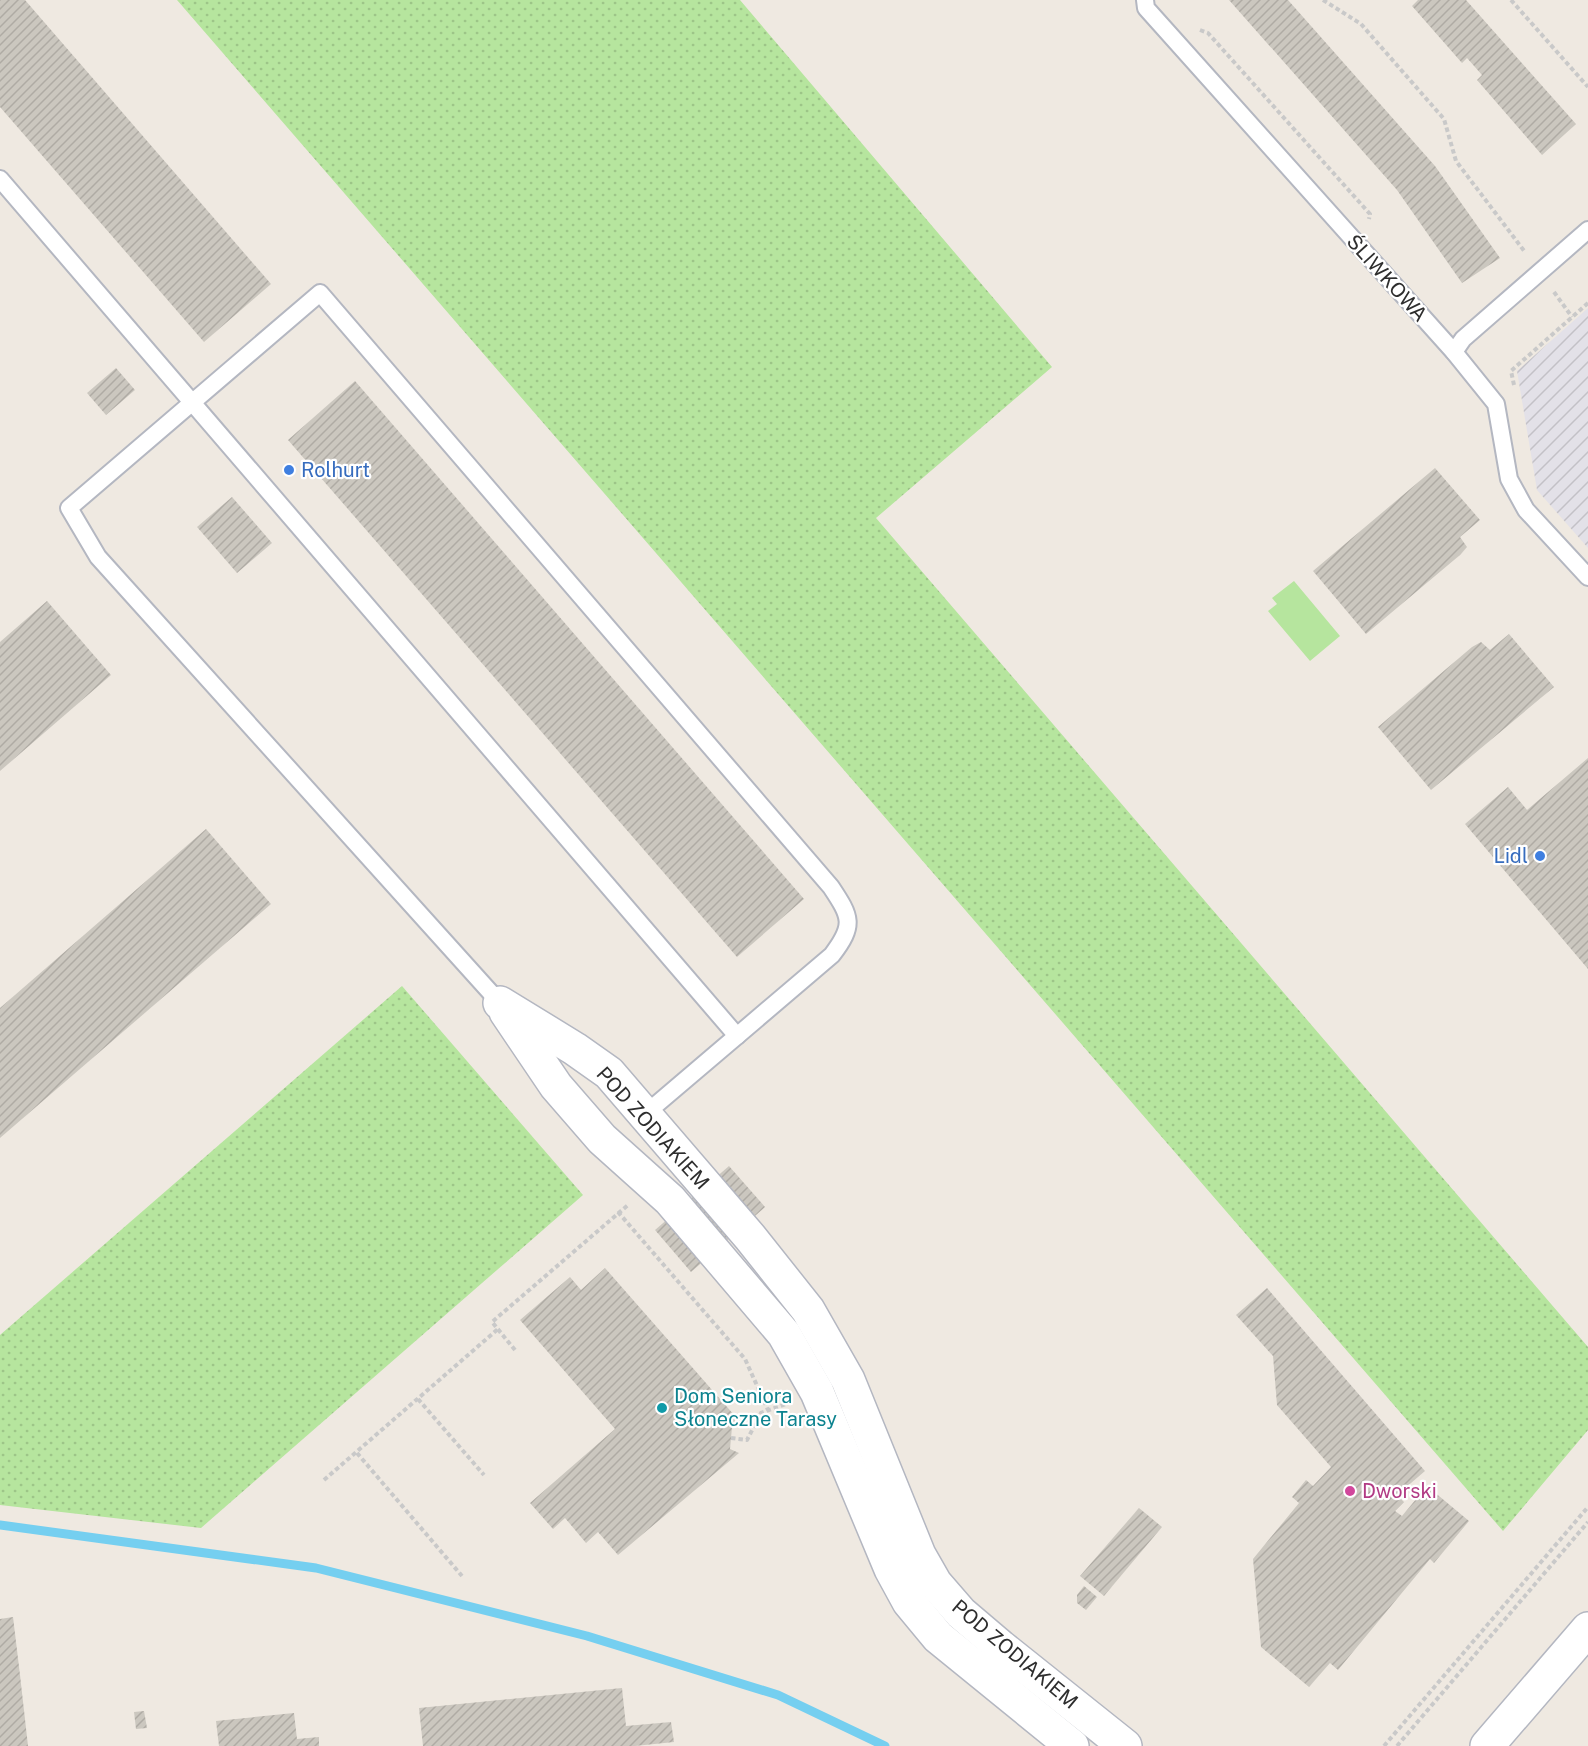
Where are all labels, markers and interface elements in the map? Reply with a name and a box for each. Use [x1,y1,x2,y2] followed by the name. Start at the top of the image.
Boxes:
[1342,229,1433,326] street label: ŚLIWKOWA
[301,458,370,482] place label: Rolhurt
[282,463,296,477] marker: Rolhurt
[1493,844,1528,868] place label: Lidl
[1533,849,1547,863] marker: Lidl
[592,1062,714,1194] street label: POD ZODIAKIEM
[674,1384,837,1431] place label: Dom Seniora Słoneczne Tarasy
[655,1401,669,1415] marker: Dom Seniora Słoneczne Tarasy
[1362,1479,1437,1503] place label: Dworski
[1343,1484,1357,1498] marker: Dworski
[947,1594,1083,1714] street label: POD ZODIAKIEM

